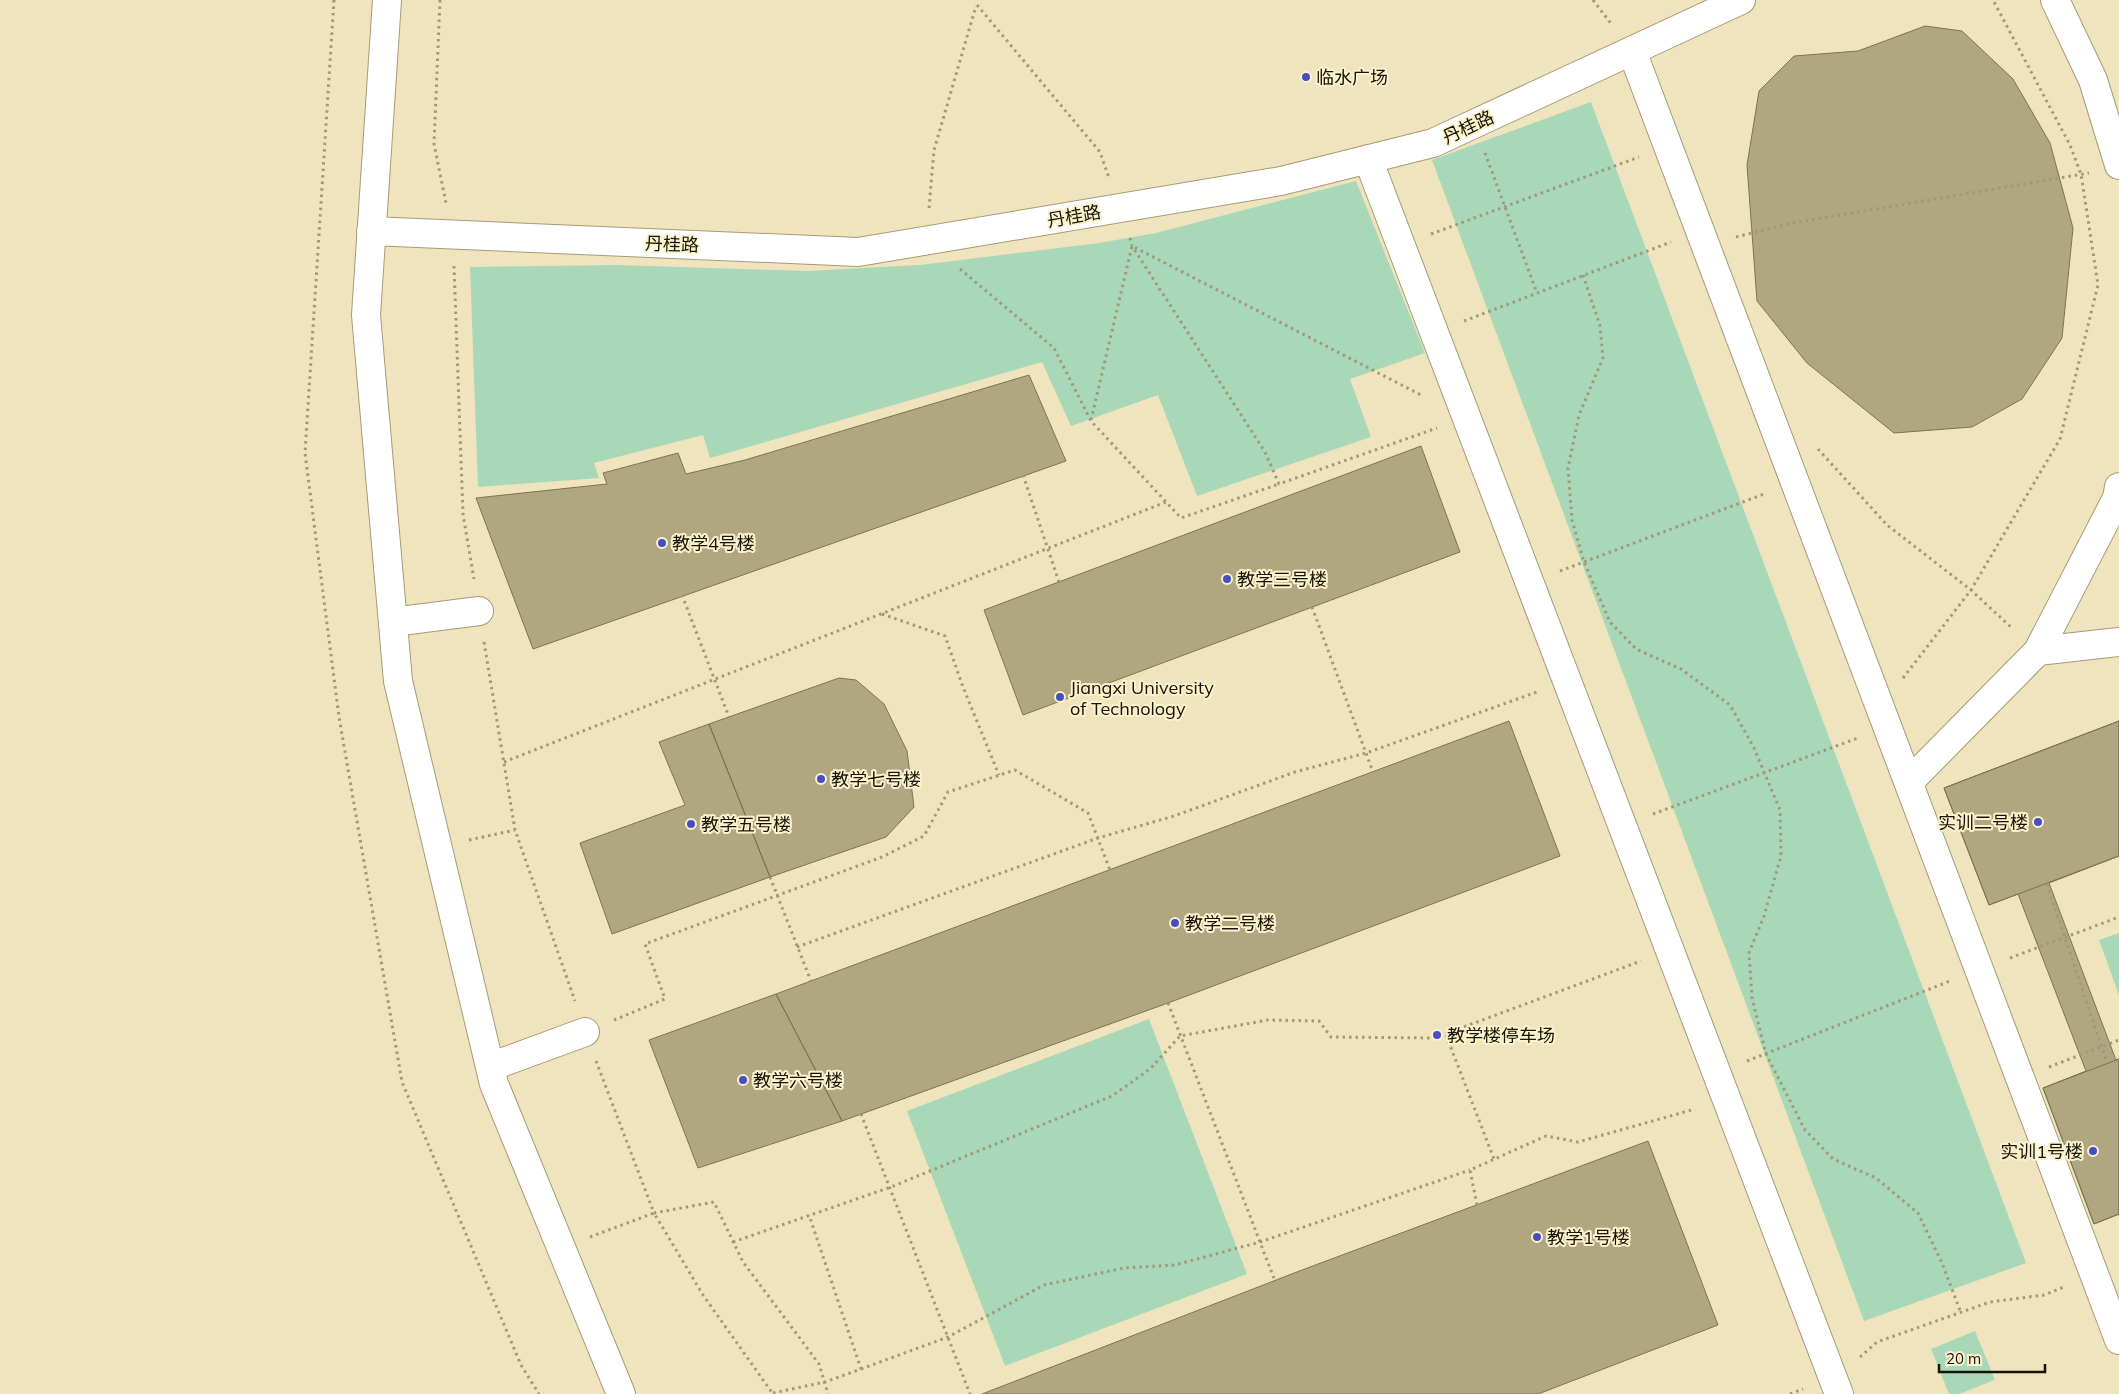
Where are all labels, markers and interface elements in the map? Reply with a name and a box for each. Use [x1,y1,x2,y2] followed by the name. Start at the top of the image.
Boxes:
[1316,66,1388,89] place label: 临水广场
[1300,71,1312,83] marker: 临水广场
[1439,105,1497,149] street label: 丹桂路
[1045,200,1103,232] street label: 丹桂路
[645,232,699,256] street label: 丹桂路
[672,532,755,555] place label: 教学4号楼
[656,537,668,549] marker: 教学4号楼
[1237,568,1327,591] place label: 教学三号楼
[1221,573,1233,585] marker: 教学三号楼
[1070,676,1214,720] place label: Jiangxi University of Technology
[1054,691,1066,703] marker: Jiangxi University of Technology
[831,768,921,791] place label: 教学七号楼
[815,773,827,785] marker: 教学七号楼
[1938,811,2028,834] place label: 实训二号楼
[701,813,791,836] place label: 教学五号楼
[2032,816,2044,828] marker: 实训二号楼
[685,818,697,830] marker: 教学五号楼
[1185,912,1275,935] place label: 教学二号楼
[1169,917,1181,929] marker: 教学二号楼
[1447,1024,1555,1047] place label: 教学楼停车场
[1431,1029,1443,1041] marker: 教学楼停车场
[753,1069,843,1092] place label: 教学六号楼
[737,1074,749,1086] marker: 教学六号楼
[2000,1140,2083,1163] place label: 实训1号楼
[2087,1145,2099,1157] marker: 实训1号楼
[1547,1226,1630,1249] place label: 教学1号楼
[1531,1231,1543,1243] marker: 教学1号楼
[1939,1342,2045,1374] scale bar
[1946,1349,1981,1368] text: 20 m

